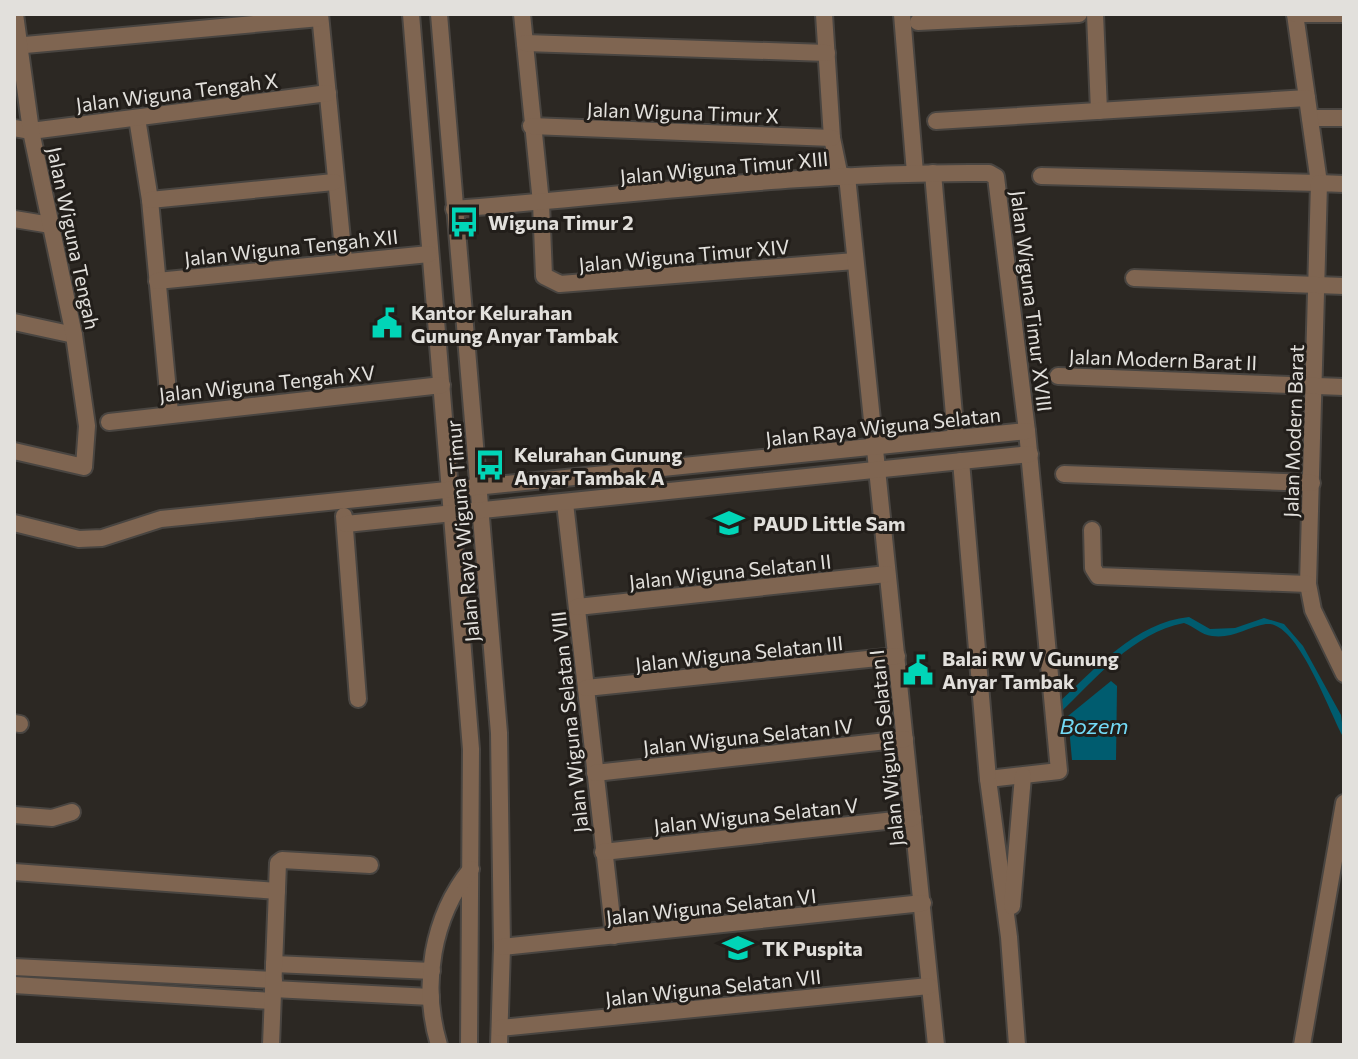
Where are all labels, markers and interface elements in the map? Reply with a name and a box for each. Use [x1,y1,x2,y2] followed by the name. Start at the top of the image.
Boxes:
[74,68,280,116] street label: Jalan Wiguna Tengah X
[586,97,780,127] street label: Jalan Wiguna Timur X
[43,144,105,332] street label: Jalan Wiguna Tengah
[619,146,829,188] street label: Jalan Wiguna Timur XIII
[1007,189,1057,413] street label: Jalan Wiguna Timur XVIII
[447,205,481,239] bus stop icon: Wiguna Timur 2
[488,210,634,234] place label: Wiguna Timur 2
[183,224,399,270] street label: Jalan Wiguna Tengah XII
[578,234,791,276] street label: Jalan Wiguna Timur XIV
[411,300,619,347] place label: Kantor Kelurahan Gunung Anyar Tambak
[370,306,404,340] public building icon: Kantor Kelurahan Gunung Anyar Tambak
[1068,344,1258,374] street label: Jalan Modern Barat II
[1278,344,1308,518] street label: Jalan Modern Barat
[158,360,377,406] street label: Jalan Wiguna Tengah XV
[764,402,1002,450] street label: Jalan Raya Wiguna Selatan
[440,419,484,643] street label: Jalan Raya Wiguna Timur
[514,442,682,489] place label: Kelurahan Gunung Anyar Tambak A
[473,448,507,482] bus stop icon: Kelurahan Gunung Anyar Tambak A
[712,506,746,540] school or university icon: PAUD Little Sam
[753,511,906,535] place label: PAUD Little Sam
[628,548,832,594] street label: Jalan Wiguna Selatan II
[545,610,593,834] street label: Jalan Wiguna Selatan VIII
[634,630,844,676] street label: Jalan Wiguna Selatan III
[942,646,1119,693] place label: Balai RW V Gunung Anyar Tambak
[864,648,908,848] street label: Jalan Wiguna Selatan I
[901,653,935,687] public building icon: Balai RW V Gunung Anyar Tambak
[1059,712,1129,739] water label: Bozem
[642,713,855,759] street label: Jalan Wiguna Selatan IV
[652,792,860,838] street label: Jalan Wiguna Selatan V
[605,883,817,929] street label: Jalan Wiguna Selatan VI
[721,931,755,965] school or university icon: TK Puspita
[762,936,863,960] place label: TK Puspita
[604,964,822,1010] street label: Jalan Wiguna Selatan VII

